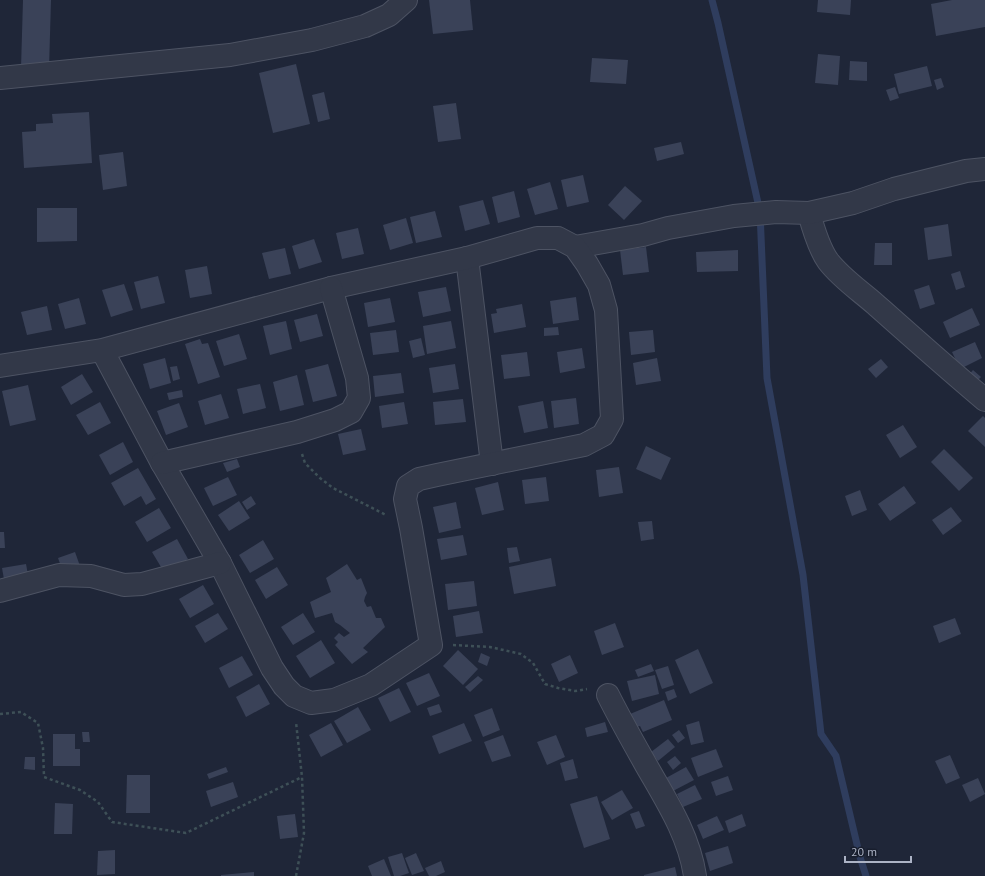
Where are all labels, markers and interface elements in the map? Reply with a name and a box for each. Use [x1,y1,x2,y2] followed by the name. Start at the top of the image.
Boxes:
[845,838,911,864] scale bar
[851,844,877,859] text: 20 m

